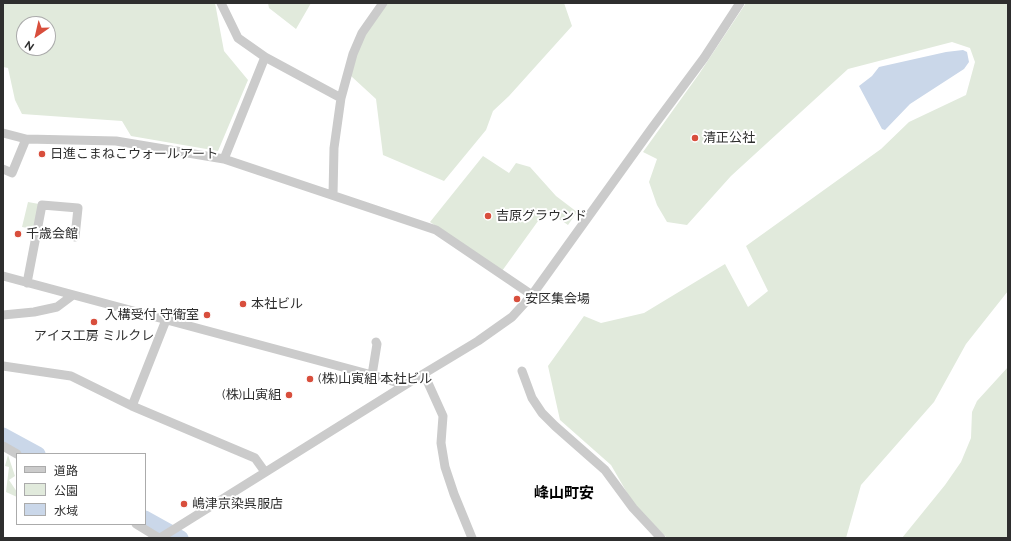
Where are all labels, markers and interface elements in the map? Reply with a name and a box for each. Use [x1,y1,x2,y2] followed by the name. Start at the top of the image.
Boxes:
[16,16,56,56] north arrow
[22,38,37,53] text: N
[703,130,755,146] place label: 清正公社
[690,133,700,143] marker: 清正公社
[50,146,218,162] place label: 日進こまねこウォールアート
[37,149,47,159] marker: 日進こまねこウォールアート
[496,208,587,224] place label: 吉原グラウンド
[483,211,493,221] marker: 吉原グラウンド
[26,226,78,242] place label: 千歳会館
[13,229,23,239] marker: 千歳会館
[525,291,590,307] place label: 安区集会場
[512,294,522,304] marker: 安区集会場
[251,296,303,312] place label: 本社ビル
[238,299,248,309] marker: 本社ビル
[105,307,199,323] place label: 入構受付 守衛室
[202,310,212,320] marker: 入構受付 守衛室
[89,317,99,327] marker: アイス工房 ミルクレ
[34,328,154,344] place label: アイス工房 ミルクレ
[318,371,432,387] place label: (株)山寅組 本社ビル
[305,374,315,384] marker: (株)山寅組 本社ビル
[222,387,281,403] place label: (株)山寅組
[284,390,294,400] marker: (株)山寅組
[16,453,146,525] legend
[54,464,78,478] text: 道路
[54,484,78,498] text: 公園
[534,484,594,502] district label: 峰山町安
[192,496,283,512] place label: 嶋津京染呉服店
[179,499,189,509] marker: 嶋津京染呉服店
[54,504,78,518] text: 水域

